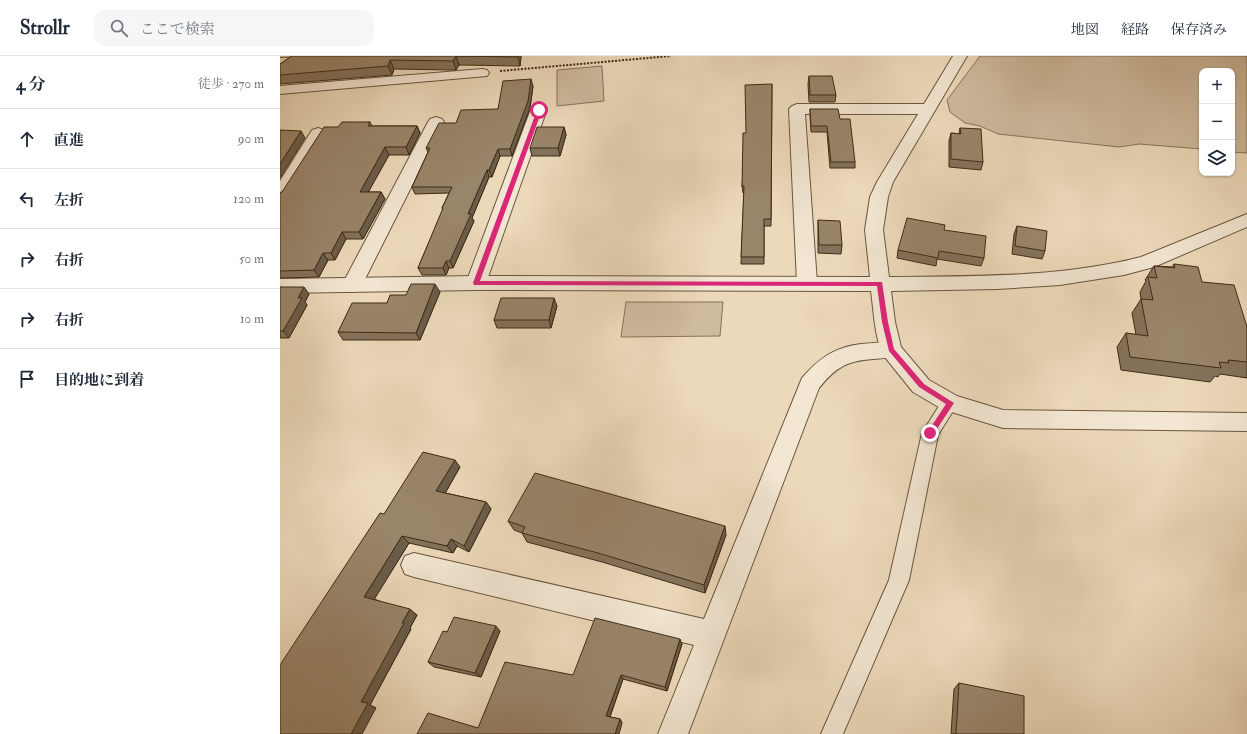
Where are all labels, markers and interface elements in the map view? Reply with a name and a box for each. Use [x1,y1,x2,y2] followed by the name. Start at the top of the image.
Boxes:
[94,10,374,46] search box
[20,16,70,40] text: Strollr
[108,17,130,39] icon: search
[140,20,215,39] text: ここで検索
[1071,21,1099,38] text: 地図
[1121,21,1149,38] text: 経路
[1171,21,1227,38] text: 保存済み
[1199,68,1235,176] map controls
[1199,68,1235,104] button: +
[16,74,46,95] text: 4 分
[198,76,264,92] text: 徒歩 · 270 m
[530,101,548,119] route start
[1199,104,1235,140] button: −
[16,128,38,150] icon: ahead
[54,131,84,150] text: 直進
[238,131,264,147] text: 90 m
[1199,140,1235,176] button: layers
[16,188,38,210] icon: left
[54,191,84,210] text: 左折
[233,191,264,207] text: 120 m
[16,248,38,270] icon: right
[54,251,84,270] text: 右折
[239,251,264,267] text: 50 m
[16,308,38,330] icon: right
[54,311,84,330] text: 右折
[240,311,264,327] text: 10 m
[16,368,38,390] icon: arrive
[54,371,144,390] text: 目的地に到着
[921,424,939,442] route end

